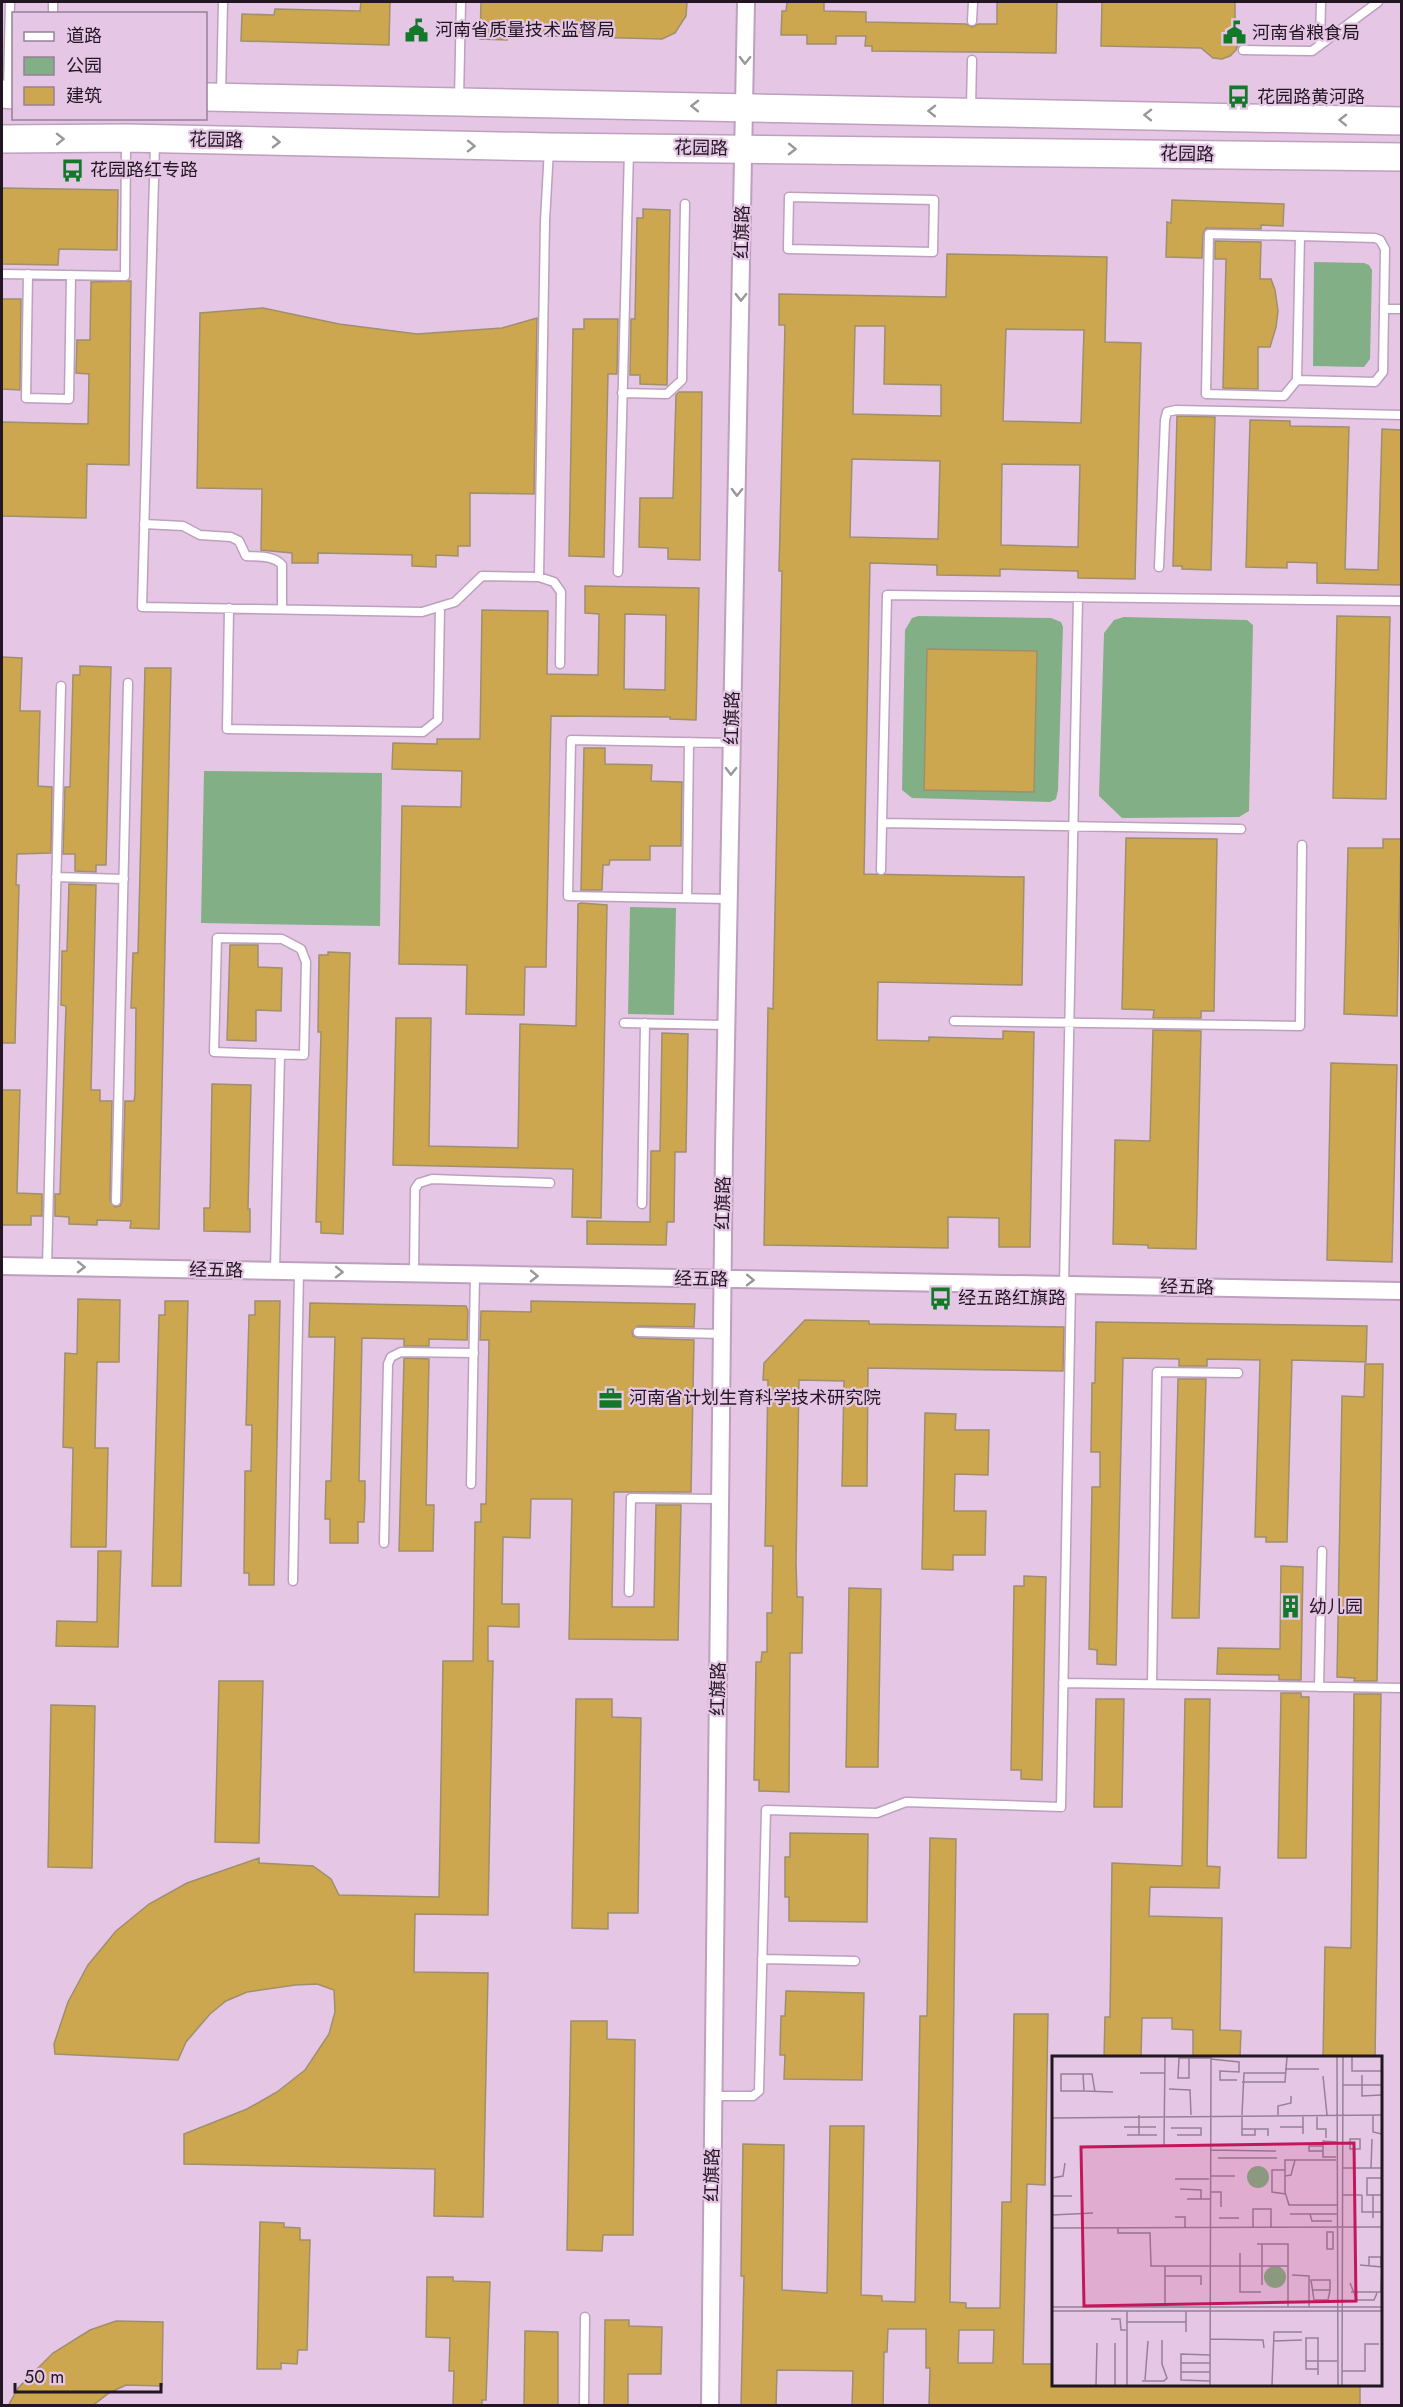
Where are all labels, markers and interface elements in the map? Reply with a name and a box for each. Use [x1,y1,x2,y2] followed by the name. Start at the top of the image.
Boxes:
[12,12,207,120] legend
[404,17,430,43] public building icon: 河南省质量技术监督局
[435,17,615,43] place label: 河南省质量技术监督局
[1221,20,1247,46] public building icon: 河南省粮食局
[1252,20,1360,46] place label: 河南省粮食局
[66,23,102,49] text: 道路
[66,53,102,79] text: 公园
[739,55,751,64] one-way arrow
[66,83,102,109] text: 建筑
[1226,84,1252,110] bus stop icon: 花园路黄河路
[1257,84,1365,110] place label: 花园路黄河路
[691,100,700,113] one-way arrow
[928,105,937,117] one-way arrow
[1144,109,1153,121] one-way arrow
[1339,113,1348,126] one-way arrow
[189,127,243,153] street label: 花园路
[55,132,64,145] one-way arrow
[271,135,280,148] one-way arrow
[674,135,728,161] street label: 花园路
[466,139,475,152] one-way arrow
[1160,141,1214,167] street label: 花园路
[787,143,796,155] one-way arrow
[59,157,85,183] bus stop icon: 花园路红专路
[90,157,198,183] place label: 花园路红专路
[729,205,755,259] street label: 红旗路
[734,292,747,301] one-way arrow
[731,487,743,496] one-way arrow
[719,691,745,745] street label: 红旗路
[725,766,738,775] one-way arrow
[710,1176,736,1230] street label: 红旗路
[189,1257,243,1283] street label: 经五路
[76,1261,85,1274] one-way arrow
[334,1266,343,1279] one-way arrow
[674,1266,728,1292] street label: 经五路
[529,1270,538,1282] one-way arrow
[745,1274,754,1286] one-way arrow
[1160,1274,1214,1300] street label: 经五路
[927,1285,953,1311] bus stop icon: 经五路红旗路
[958,1285,1066,1311] place label: 经五路红旗路
[598,1385,624,1411] office icon: 河南省计划生育科学技术研究院
[629,1385,881,1411] place label: 河南省计划生育科学技术研究院
[1278,1594,1304,1620] building icon: 幼儿园
[1309,1594,1363,1620] place label: 幼儿园
[705,1662,731,1716] street label: 红旗路
[1052,2056,1382,2386] inset map
[699,2148,725,2202] street label: 红旗路
[15,2356,160,2394] scale bar
[24,2364,64,2390] text: 50 m

